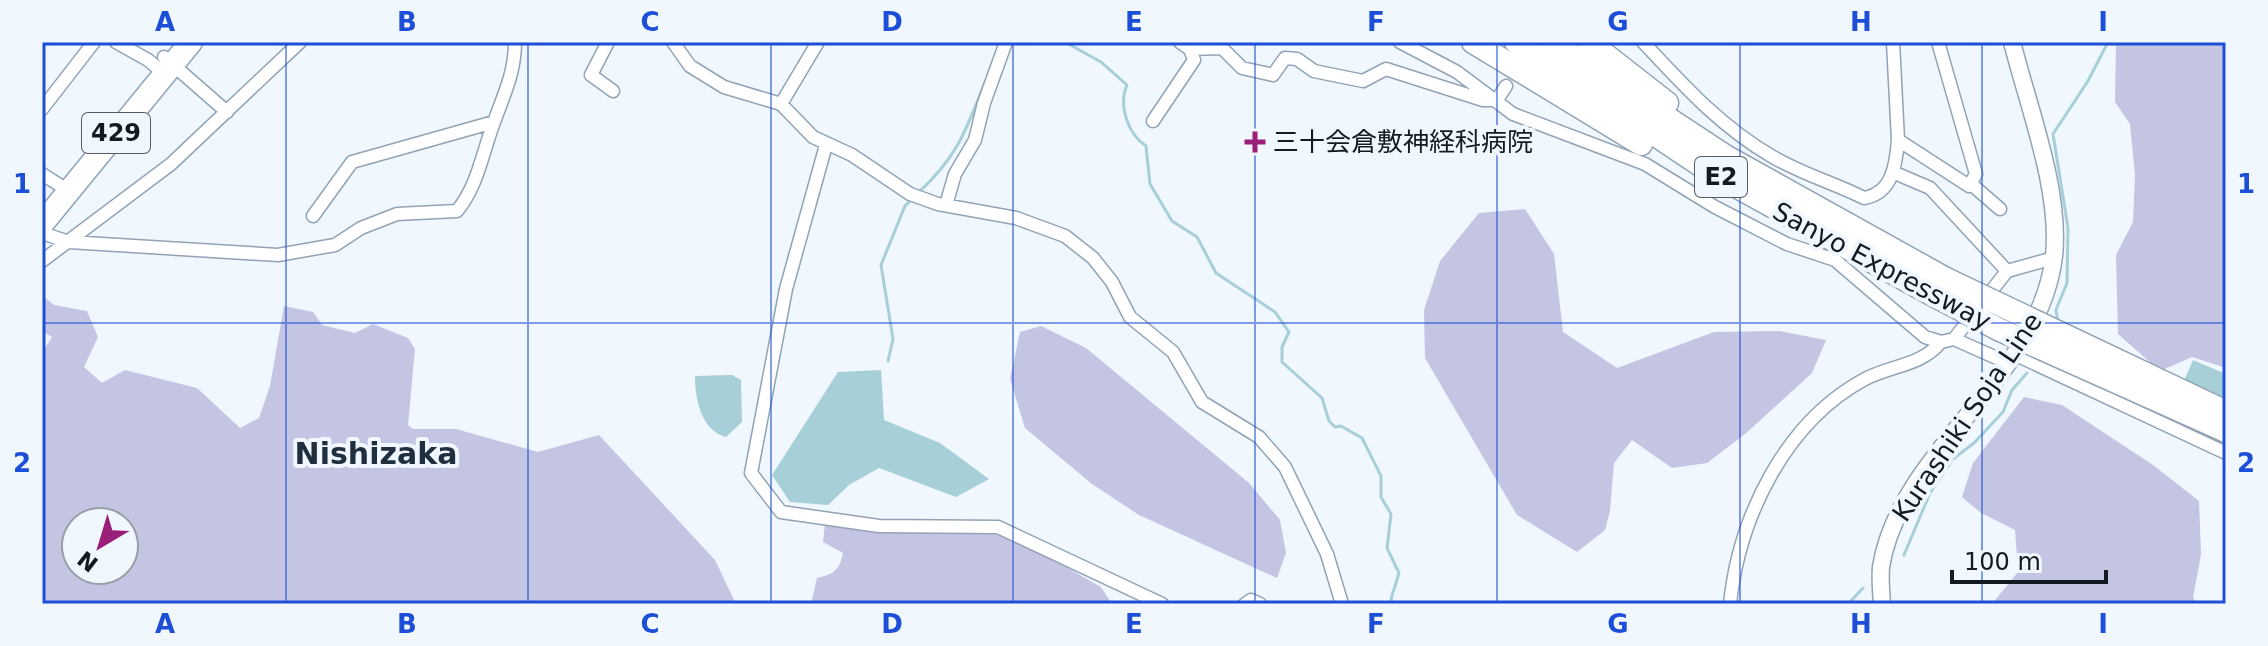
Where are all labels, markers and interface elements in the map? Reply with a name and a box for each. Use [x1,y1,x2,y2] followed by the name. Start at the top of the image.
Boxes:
[155,7,175,37] text: A
[397,7,417,37] text: B
[640,7,660,37] text: C
[881,7,903,37] text: D
[1125,7,1143,37] text: E
[1367,7,1385,37] text: F
[1607,7,1629,37] text: G
[1850,7,1872,37] text: H
[2098,7,2108,37] text: I
[82,113,150,153] road number: 429
[1273,127,1533,157] place label: 三十会倉敷神経科病院
[1244,131,1266,153] marker: 三十会倉敷神経科病院
[1695,157,1747,197] road number: E2
[13,169,31,199] text: 1
[2237,169,2255,199] text: 1
[1768,196,1996,336] street label: Sanyo Expressway
[1886,307,2048,527] street label: Kurashiki Soja Line
[295,436,457,471] district label: Nishizaka
[13,448,31,478] text: 2
[2237,448,2255,478] text: 2
[60,506,140,586] north arrow
[1952,534,2106,584] scale bar
[73,546,103,577] text: N
[1964,548,2041,576] text: 100 m
[155,609,175,639] text: A
[397,609,417,639] text: B
[640,609,660,639] text: C
[881,609,903,639] text: D
[1125,609,1143,639] text: E
[1367,609,1385,639] text: F
[1607,609,1629,639] text: G
[1850,609,1872,639] text: H
[2098,609,2108,639] text: I

